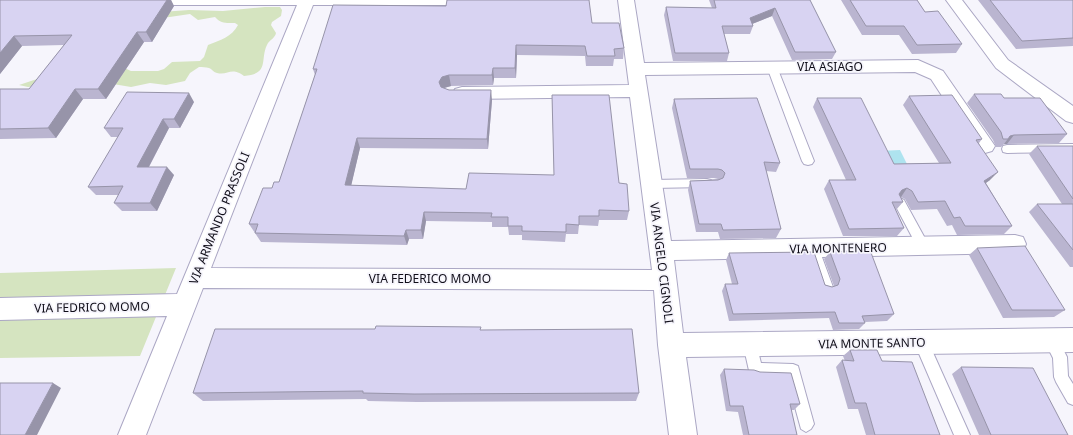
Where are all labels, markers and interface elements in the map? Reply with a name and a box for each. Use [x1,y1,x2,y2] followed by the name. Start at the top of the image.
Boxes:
[797,58,863,75] street label: VIA ASIAGO
[185,149,253,287] street label: VIA ARMANDO PRASSOLI
[646,201,678,325] street label: VIA ANGELO CIGNOLI
[789,239,887,257] street label: VIA MONTENERO
[369,270,491,287] street label: VIA FEDERICO MOMO
[34,297,150,317] street label: VIA FEDRICO MOMO
[818,334,926,352] street label: VIA MONTE SANTO

